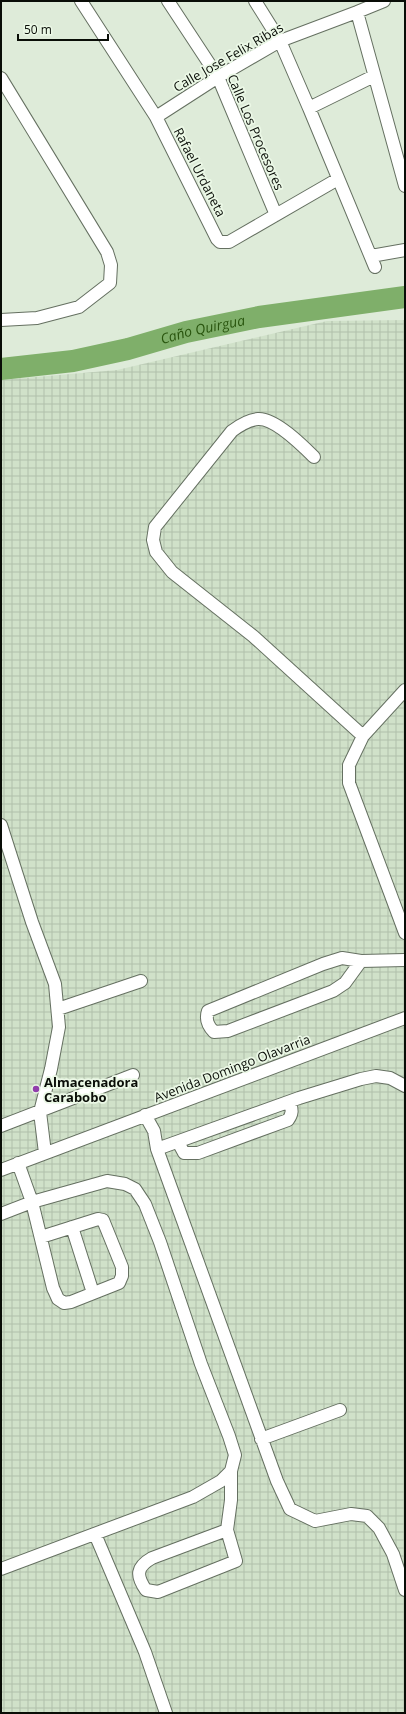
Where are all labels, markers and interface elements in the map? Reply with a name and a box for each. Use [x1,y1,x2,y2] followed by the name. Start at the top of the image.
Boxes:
[18,16,108,42] scale bar
[170,18,286,96] street label: Calle Jose Felix Ribas
[24,21,52,38] text: 50 m
[223,71,289,193] street label: Calle Los Procesores
[170,124,230,220] street label: Rafael Urdaneta
[158,310,247,348] water label: Caño Quirgua
[151,1030,313,1106] street label: Avenida Domingo Olavarria
[44,1073,138,1106] place label: Almacenadora Carabobo
[31,1084,41,1094] marker: Almacenadora Carabobo

